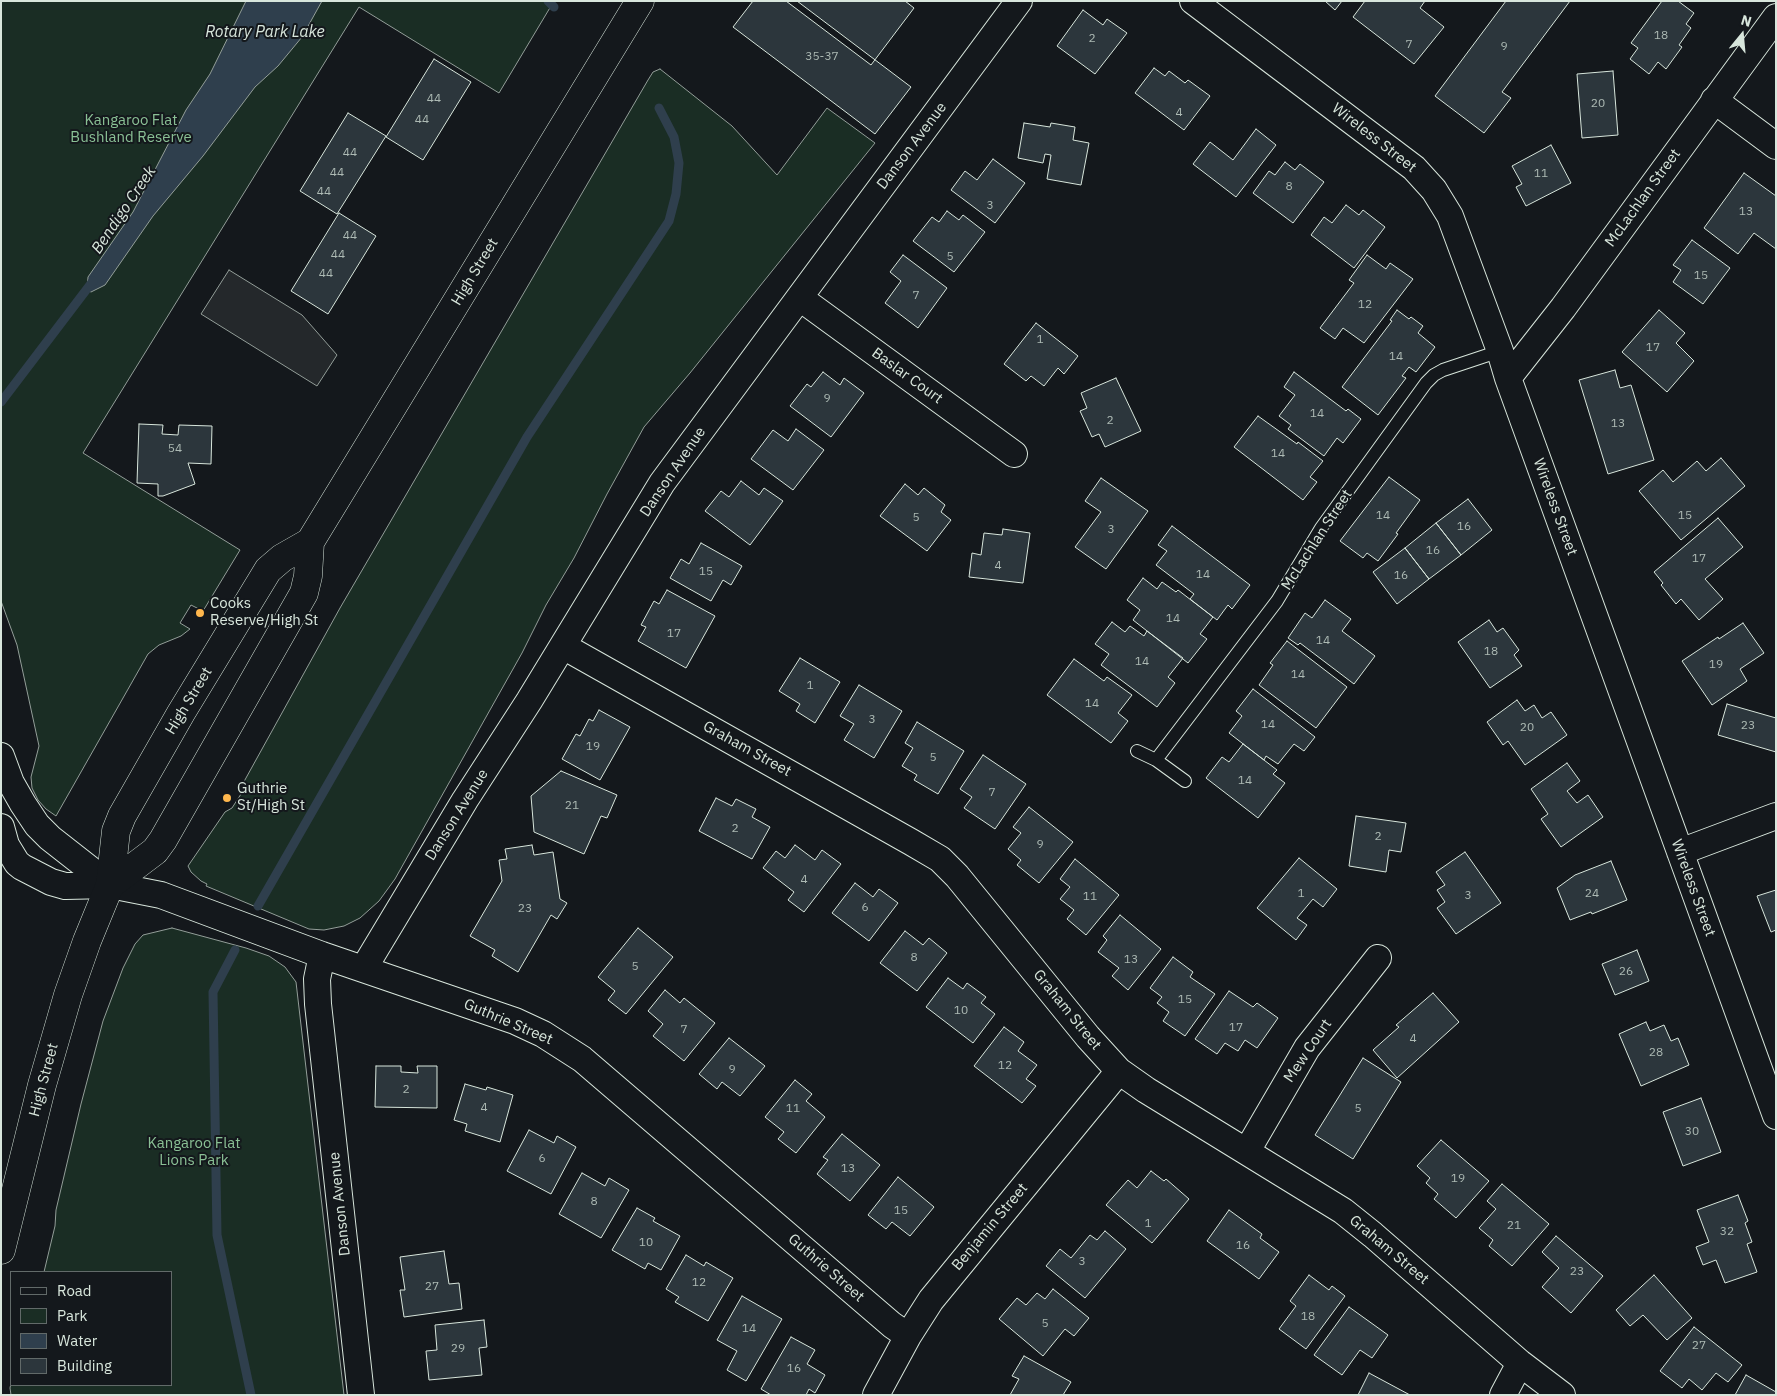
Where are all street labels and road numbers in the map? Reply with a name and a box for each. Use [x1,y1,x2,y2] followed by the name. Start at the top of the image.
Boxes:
[873,99,951,193] street label: Danson Avenue
[1328,99,1420,177] street label: Wireless Street
[1601,146,1685,250] street label: McLachlan Street
[448,235,502,309] street label: High Street
[868,344,946,408] street label: Baslar Court
[636,424,710,520] street label: Danson Avenue
[1529,456,1581,558] street label: Wireless Street
[1278,486,1356,594] street label: McLachlan Street
[162,664,216,738] street label: High Street
[700,717,794,781] street label: Graham Street
[422,766,492,864] street label: Danson Avenue
[1667,837,1719,939] street label: Wireless Street
[1029,966,1105,1054] street label: Graham Street
[461,995,555,1049] street label: Guthrie Street
[1280,1016,1336,1086] street label: Mew Court
[26,1041,62,1119] street label: High Street
[326,1151,354,1257] street label: Danson Avenue
[948,1180,1032,1274] street label: Benjamin Street
[1346,1212,1432,1288] street label: Graham Street
[784,1230,868,1306] street label: Guthrie Street

